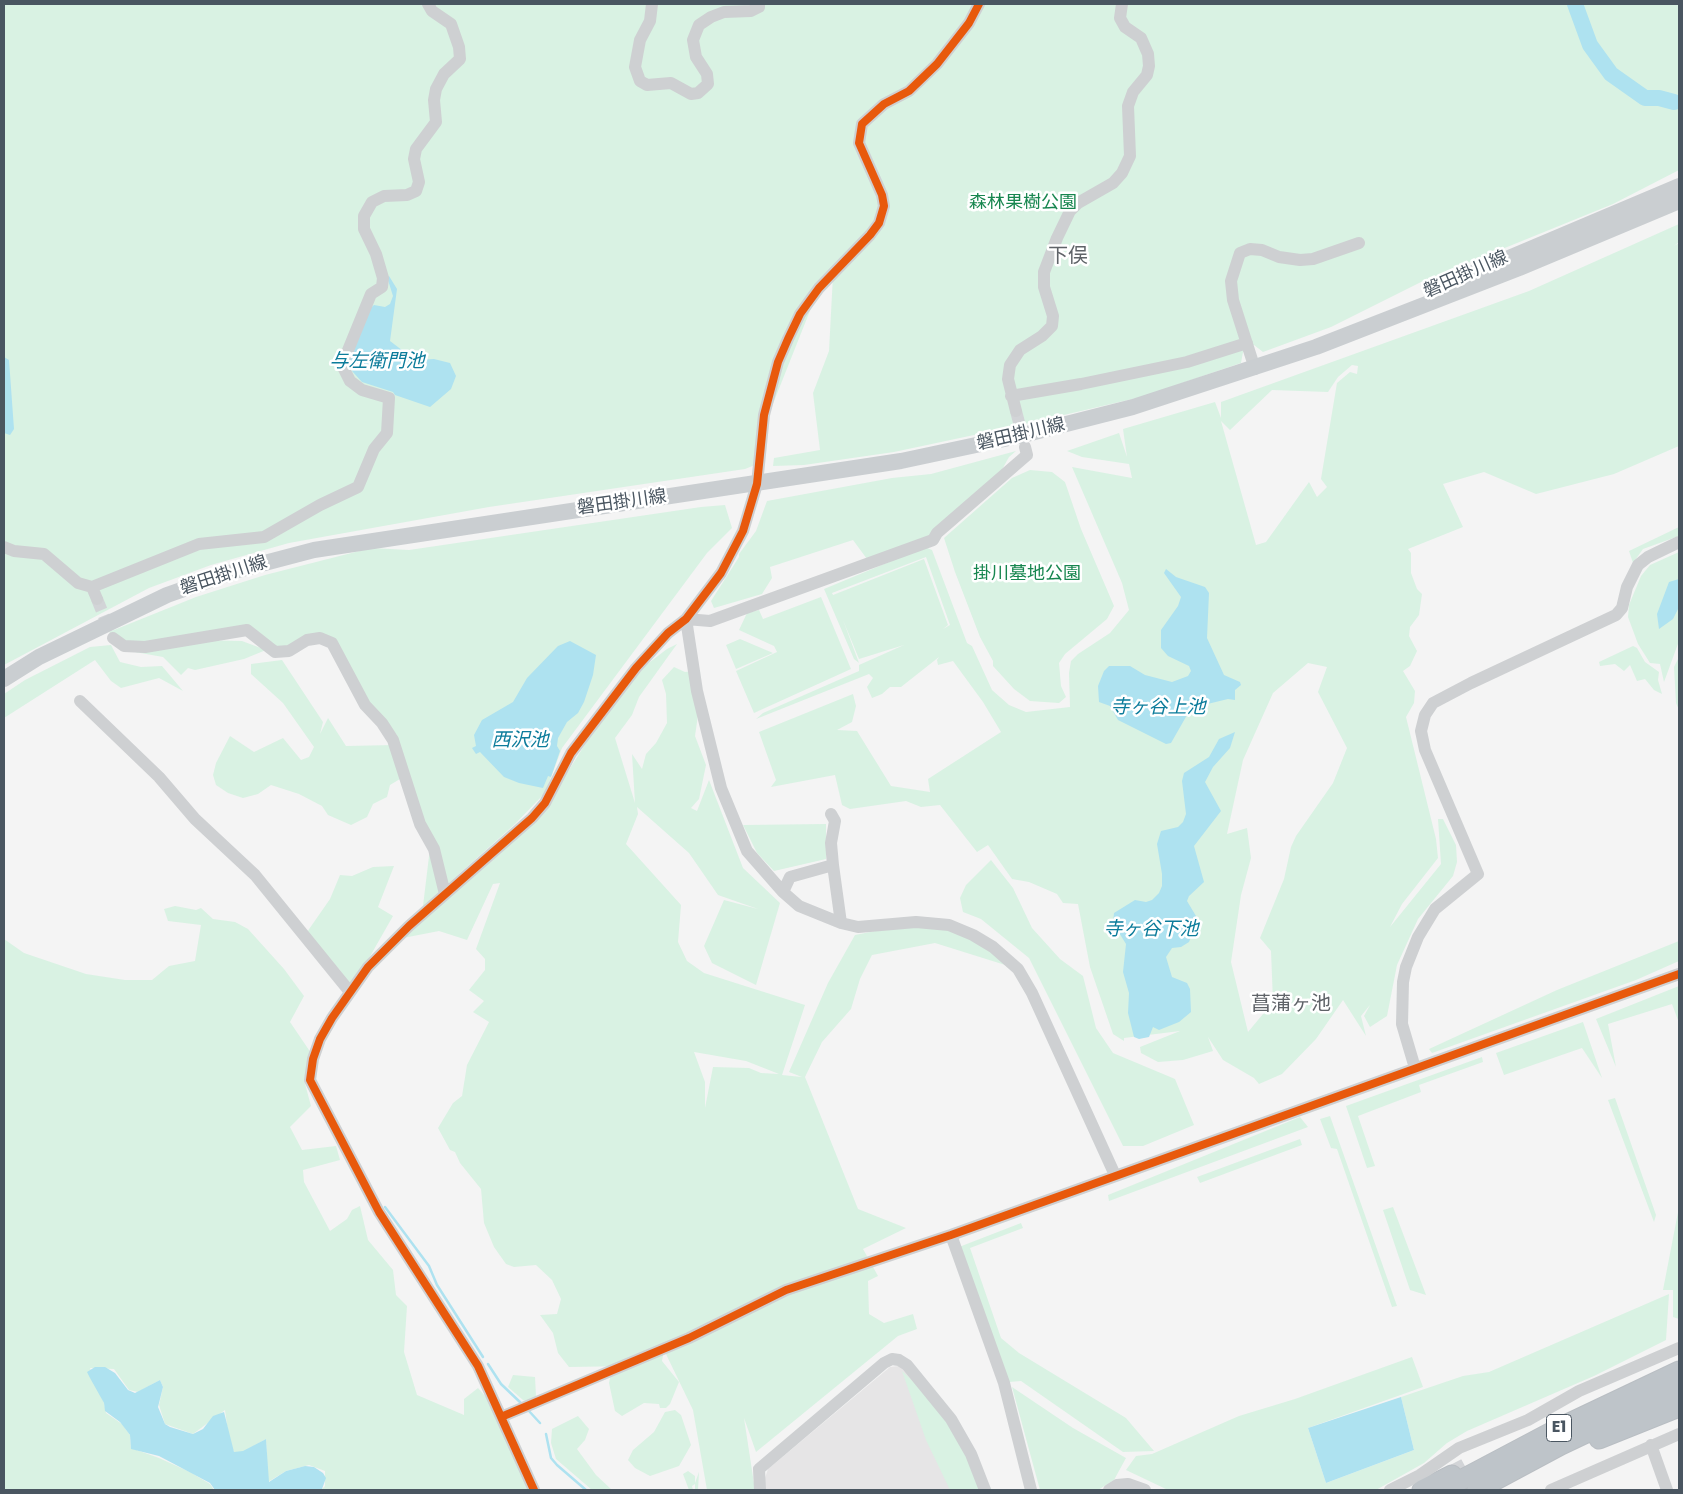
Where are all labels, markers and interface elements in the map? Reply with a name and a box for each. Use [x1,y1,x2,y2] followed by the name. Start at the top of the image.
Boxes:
[969,192,1077,214] park label: 森林果樹公園
[1048,245,1088,269] district label: 下俣
[1420,247,1512,303] street label: 磐田掛川線
[330,351,424,373] water label: 与左衛門池
[975,414,1067,456] street label: 磐田掛川線
[576,486,668,520] street label: 磐田掛川線
[178,552,270,600] street label: 磐田掛川線
[973,563,1081,585] park label: 掛川墓地公園
[1111,697,1205,719] water label: 寺ヶ谷上池
[492,730,548,752] water label: 西沢池
[1104,919,1198,941] water label: 寺ヶ谷下池
[1251,993,1331,1017] district label: 菖蒲ヶ池
[1546,1415,1572,1442] road number: E1

